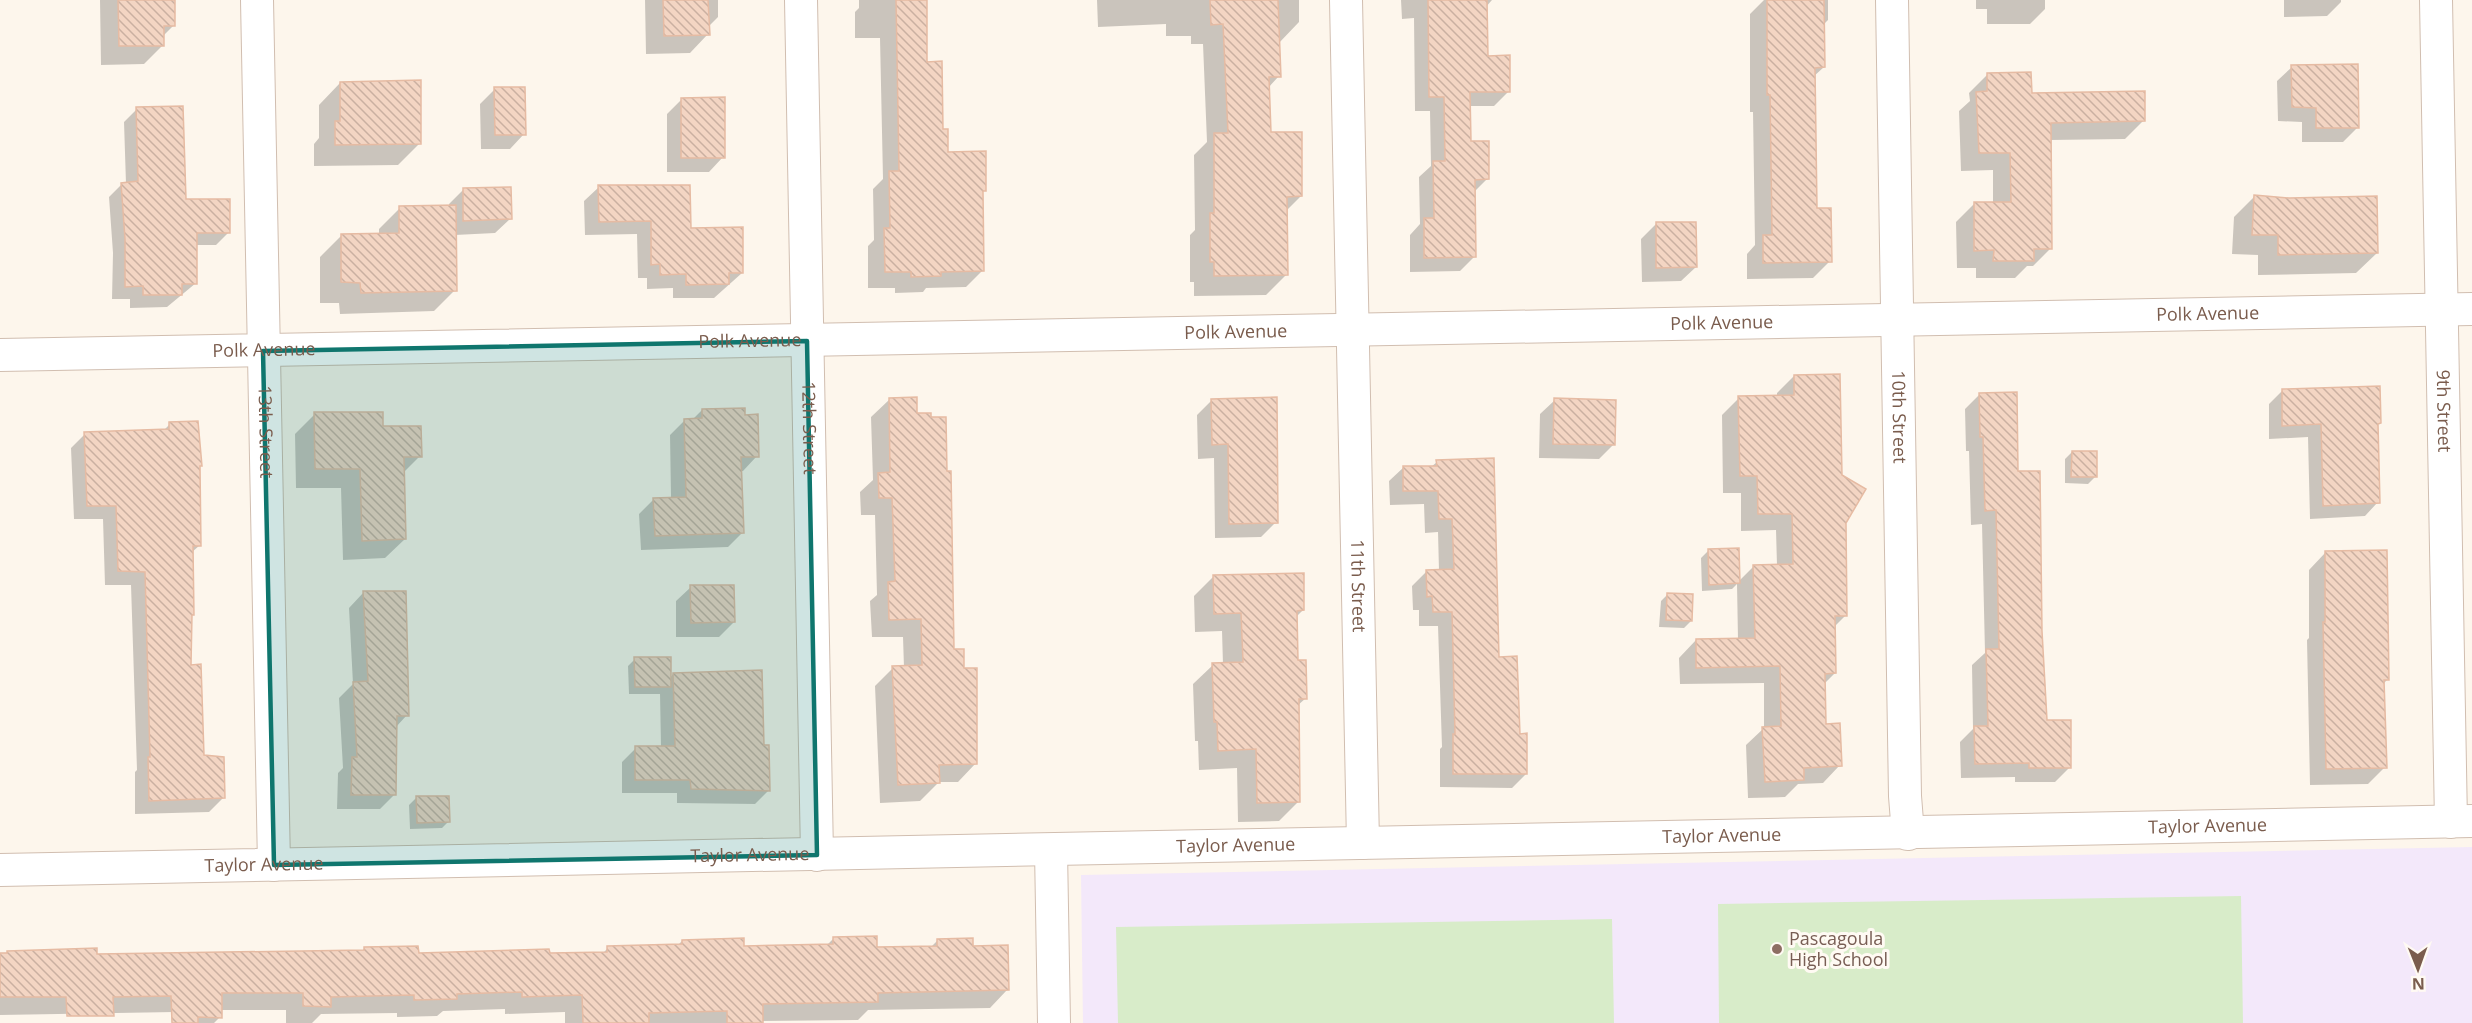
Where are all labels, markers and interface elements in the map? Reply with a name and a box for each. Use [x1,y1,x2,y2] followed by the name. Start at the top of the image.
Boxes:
[2156,300,2259,326] street label: Polk Avenue
[1670,309,1773,335] street label: Polk Avenue
[1184,318,1288,344] street label: Polk Avenue
[698,327,802,353] street label: Polk Avenue
[212,336,316,362] street label: Polk Avenue
[2432,369,2457,453] street label: 9th Street
[1887,370,1913,464] street label: 10th Street
[797,381,823,475] street label: 12th Street
[254,385,279,479] street label: 13th Street
[1346,539,1372,633] street label: 11th Street
[2148,812,2267,838] street label: Taylor Avenue
[1662,822,1781,848] street label: Taylor Avenue
[1176,831,1296,858] street label: Taylor Avenue
[690,841,810,867] street label: Taylor Avenue
[204,851,324,877] street label: Taylor Avenue
[1789,926,1888,971] place label: Pascagoula High School
[2388,939,2448,999] north arrow
[1770,942,1784,956] marker: Pascagoula High School
[2412,973,2425,995] text: N

